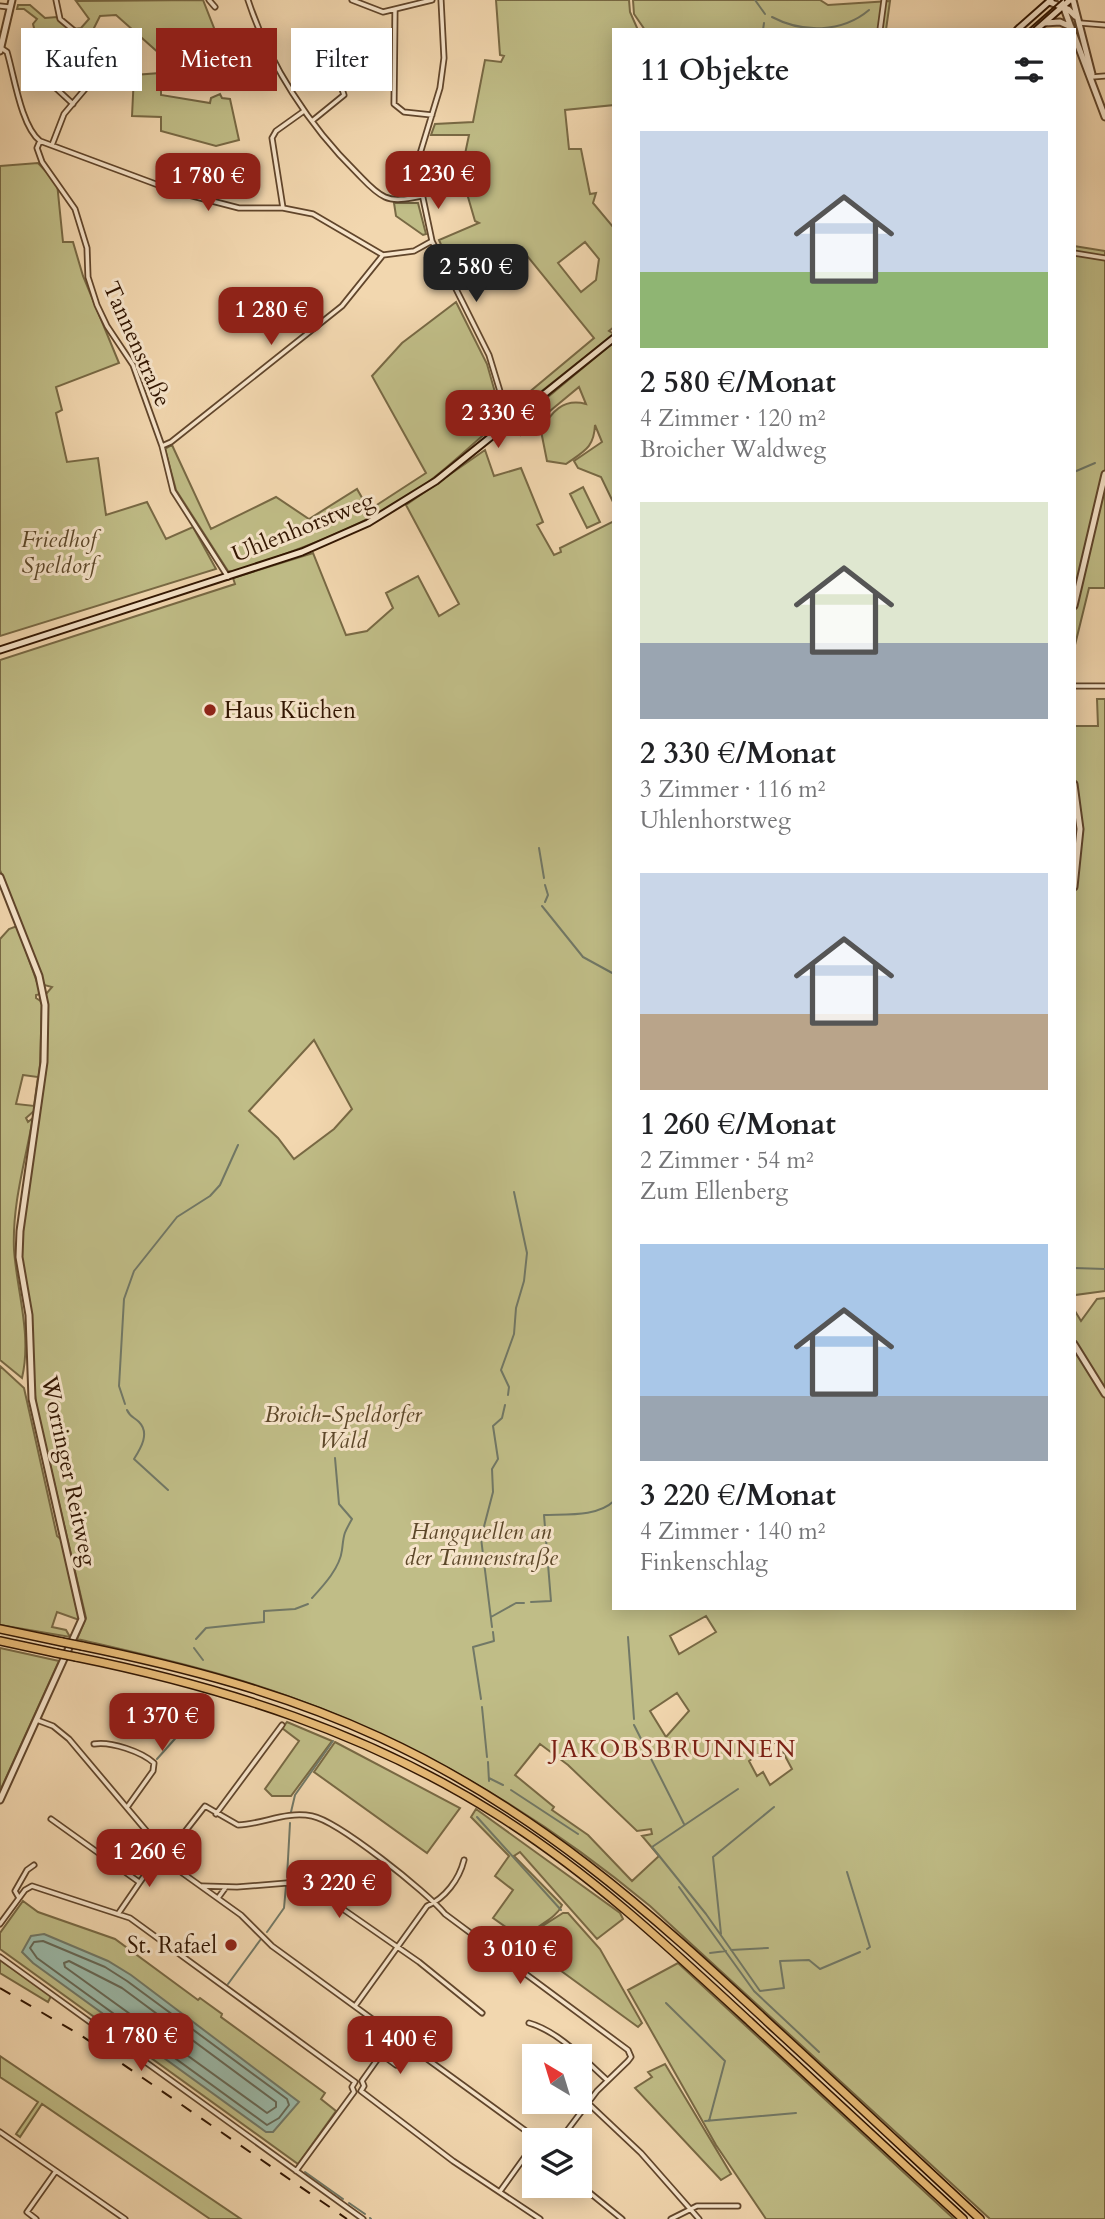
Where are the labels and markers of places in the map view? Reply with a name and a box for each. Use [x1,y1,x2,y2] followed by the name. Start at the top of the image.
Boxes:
[373,152,503,211] pin: 1 230 €
[143,154,273,213] pin: 1 780 €
[411,244,541,304] pin: 2 580 €
[206,288,336,347] pin: 1 280 €
[433,391,563,450] pin: 2 330 €
[224,695,356,726] place label: Haus Küchen
[202,702,218,718] marker: Haus Küchen
[97,1694,227,1753] pin: 1 370 €
[84,1829,214,1889] pin: 1 260 €
[274,1860,404,1920] pin: 3 220 €
[455,1926,585,1986] pin: 3 010 €
[127,1930,217,1961] place label: St. Rafael
[223,1937,239,1953] marker: St. Rafael
[76,2014,206,2073] pin: 1 780 €
[335,2016,465,2076] pin: 1 400 €

